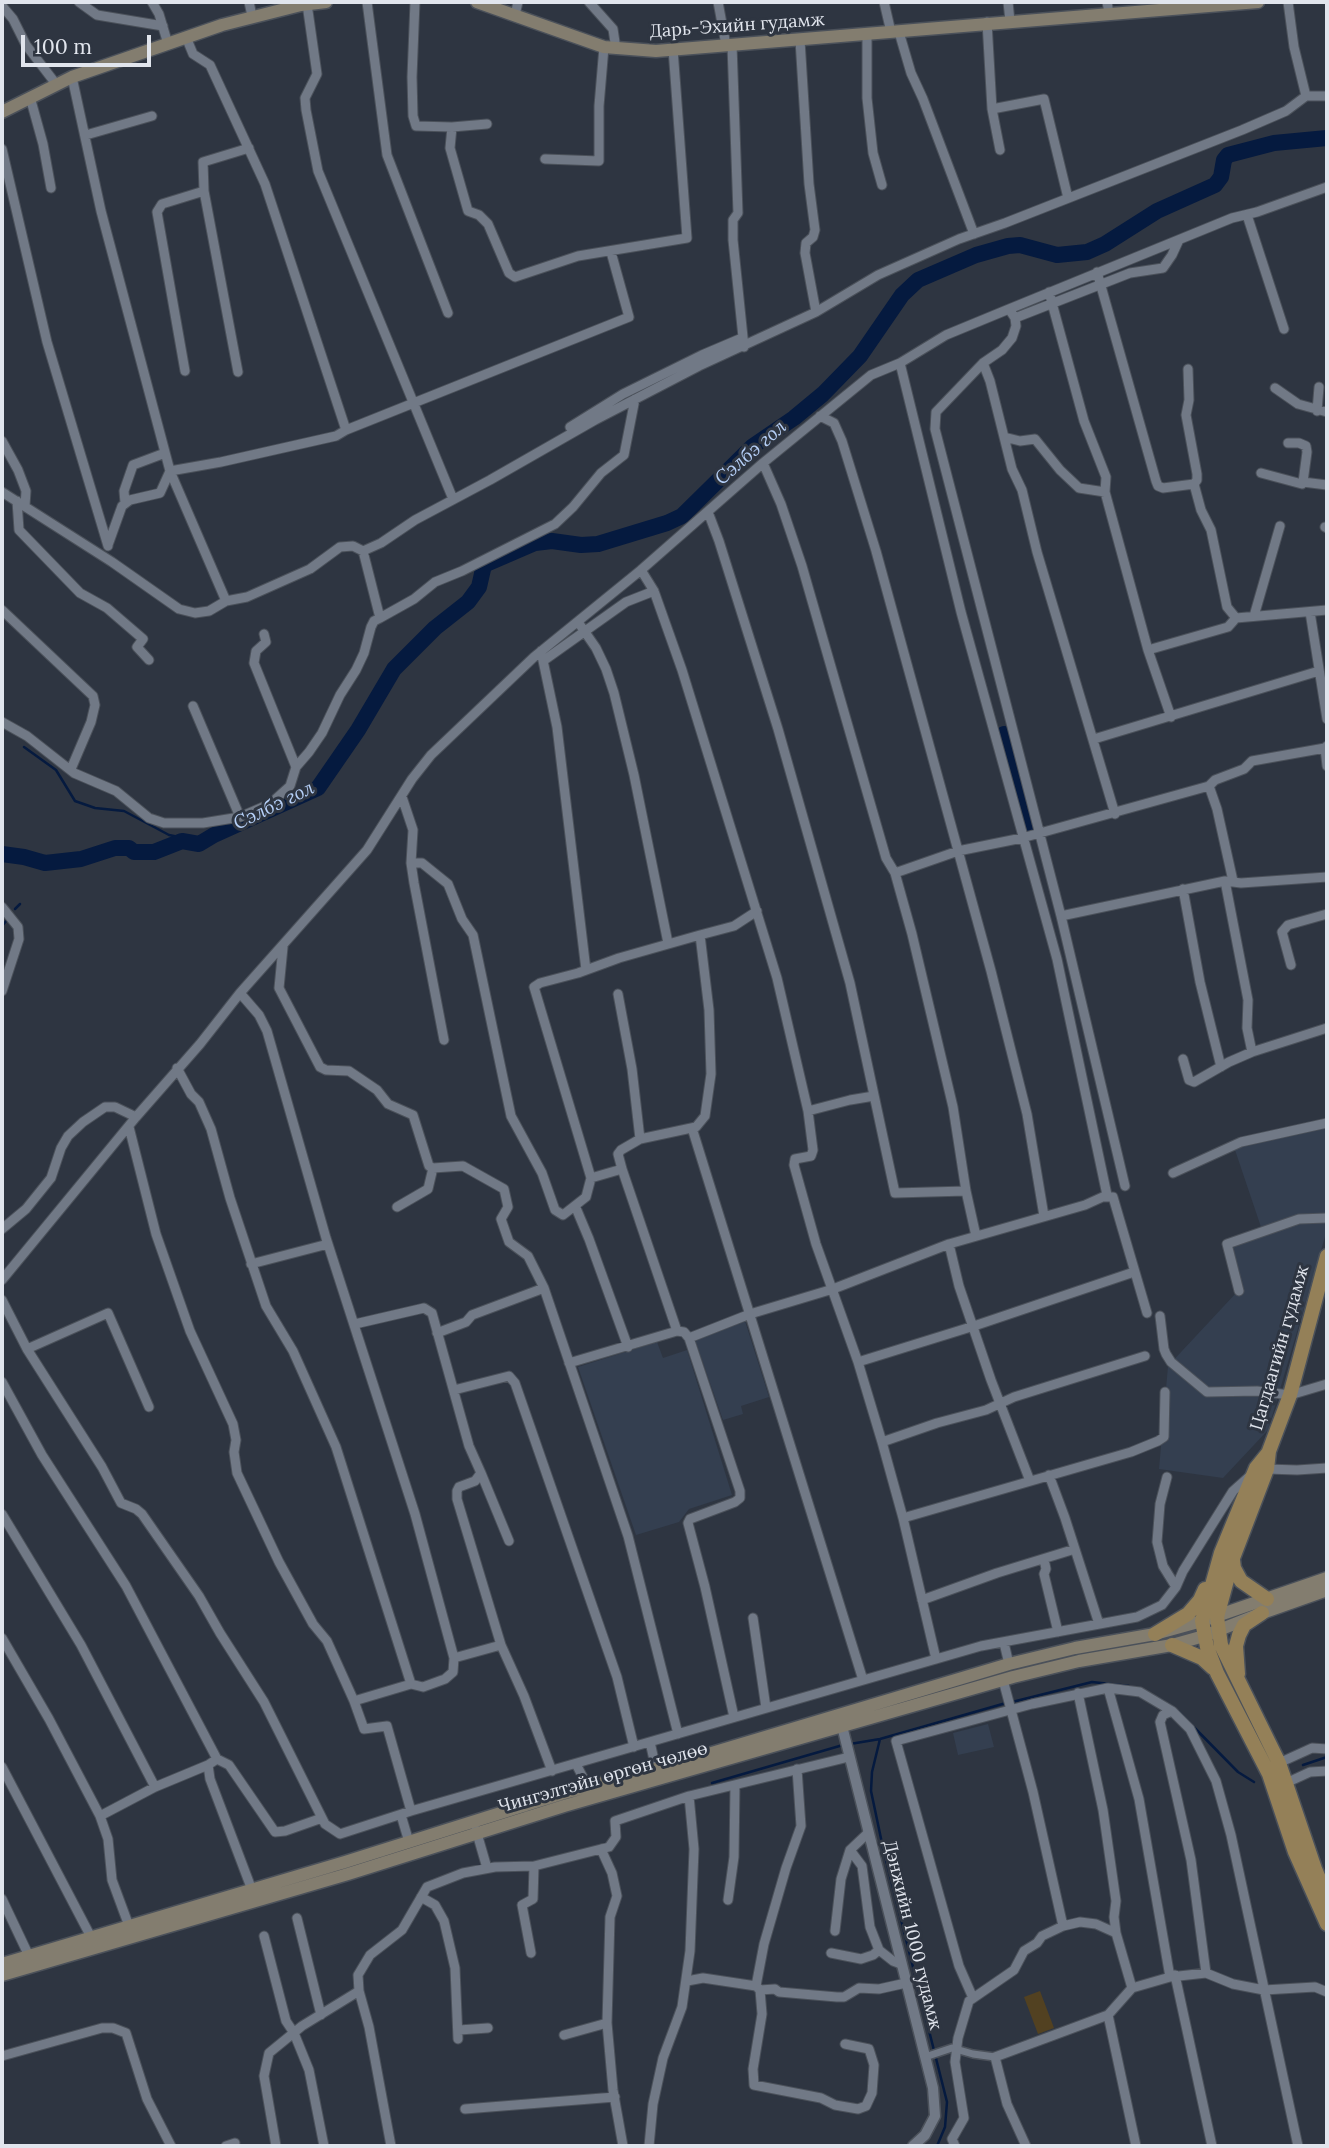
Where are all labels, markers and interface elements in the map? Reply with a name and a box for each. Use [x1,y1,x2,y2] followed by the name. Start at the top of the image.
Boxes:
[649,9,825,43] street label: Дарь-Эхийн гудамж
[24,21,154,65] scale bar
[34,33,92,60] text: 100 m
[711,416,791,490] water label: Сэлбэ гол
[230,777,318,835] water label: Сэлбэ гол
[1246,1263,1314,1433] street label: Цагдаагийн гудамж
[496,1738,710,1818] street label: Чингэлтэйн өргөн чөлөө
[878,1838,946,2032] street label: Дэнжийн 1000 гудамж

